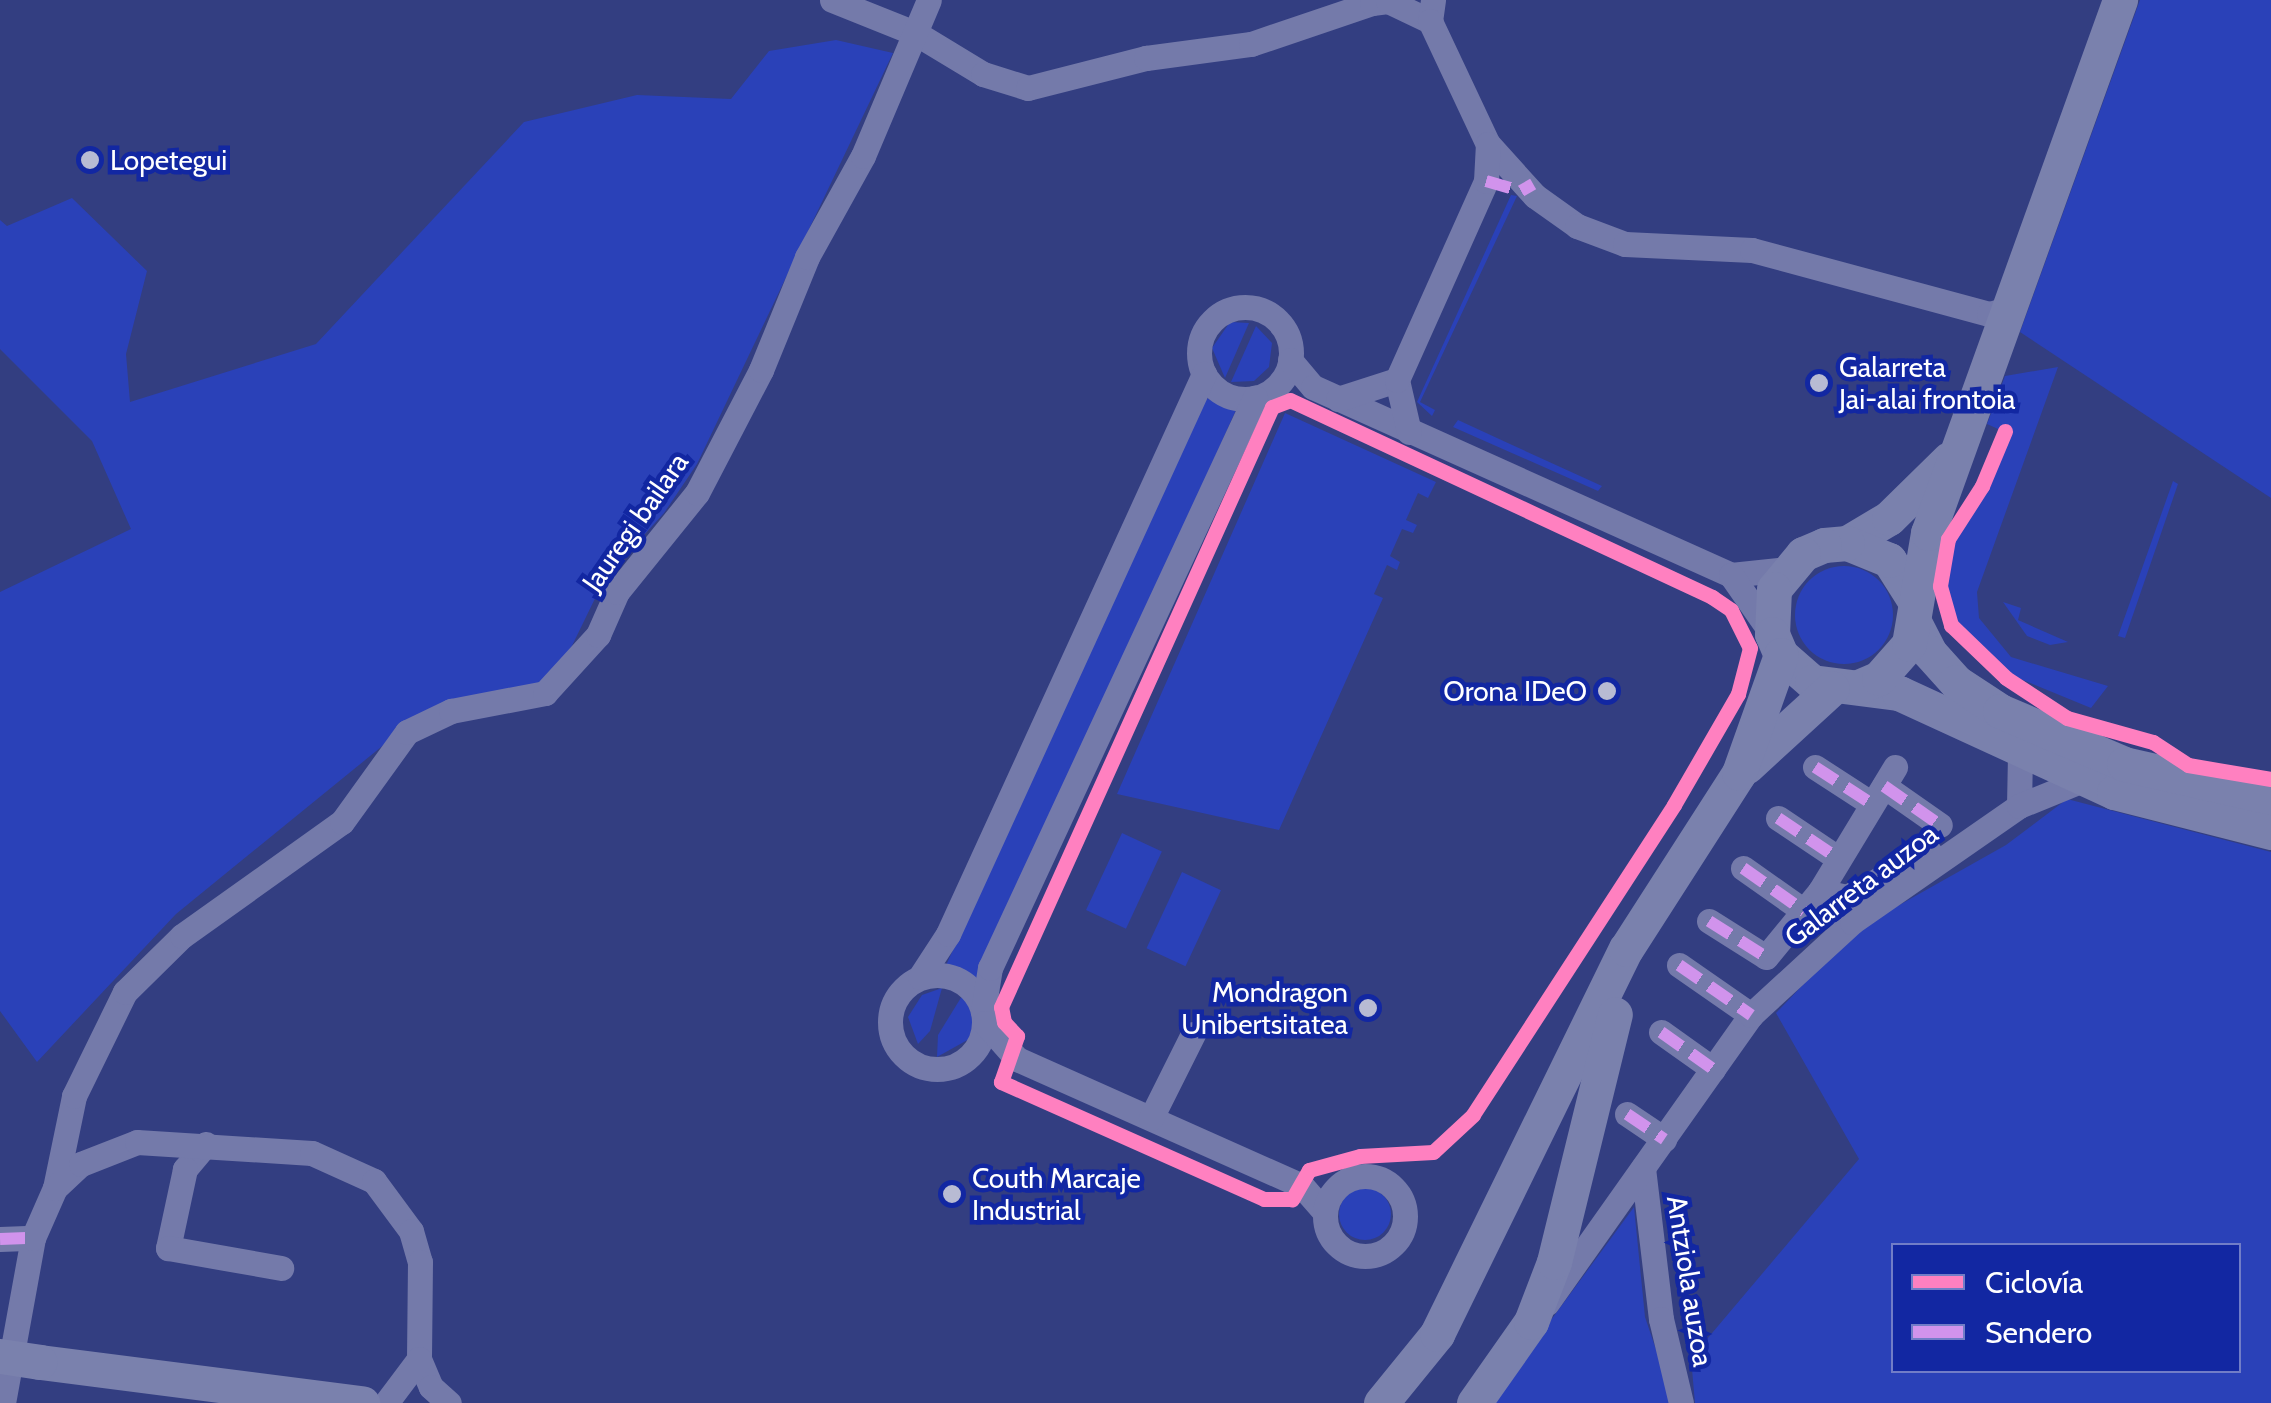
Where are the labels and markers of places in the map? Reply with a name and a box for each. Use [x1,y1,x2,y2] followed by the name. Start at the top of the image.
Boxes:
[110,143,227,177] place label: Lopetegui
[79,149,101,171] marker: Lopetegui
[1839,350,2016,416] place label: Galarreta Jai-alai frontoia
[1808,372,1830,394] marker: Galarreta Jai-alai frontoia
[1443,674,1587,708] place label: Orona IDeO
[1596,680,1618,702] marker: Orona IDeO
[1181,975,1348,1041] place label: Mondragon Unibertsitatea
[1357,997,1379,1019] marker: Mondragon Unibertsitatea
[972,1161,1141,1227] place label: Couth Marcaje Industrial
[941,1183,963,1205] marker: Couth Marcaje Industrial

